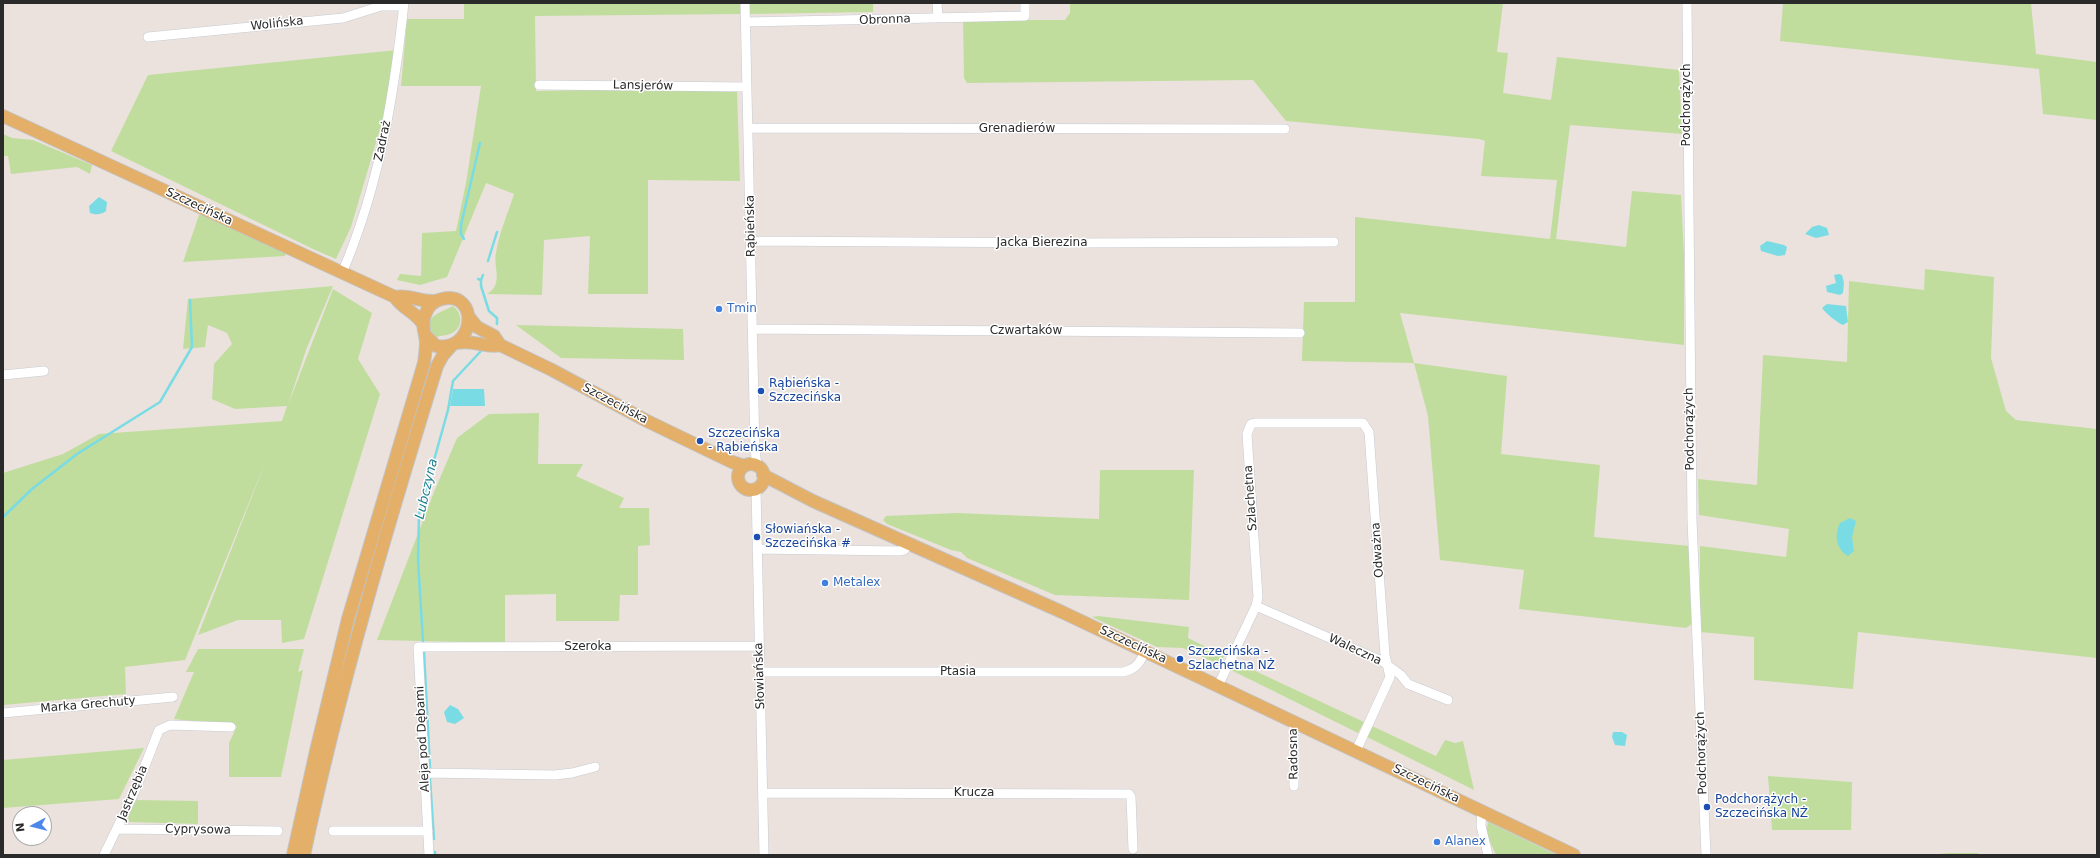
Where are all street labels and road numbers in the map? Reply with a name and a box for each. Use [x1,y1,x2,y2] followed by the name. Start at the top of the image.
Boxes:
[859,12,911,28] street label: Obronna
[250,14,304,34] street label: Wolińska
[1680,63,1694,147] street label: Podchorążych
[613,78,673,94] street label: Lansjerów
[372,119,394,163] street label: Zadraż
[979,122,1055,136] street label: Grenadierów
[163,185,235,229] street label: Szczecińska
[743,195,759,257] street label: Rąbieńska
[997,236,1087,250] street label: Jacka Bierezina
[990,324,1062,338] street label: Czwartaków
[580,381,650,427] street label: Szczecińska
[1682,387,1698,471] street label: Podchorążych
[1242,465,1260,531] street label: Szlachetna
[1369,522,1387,578] street label: Odważna
[1097,623,1169,667] street label: Szczecińska
[1326,631,1384,669] street label: Waleczna
[564,640,612,654] street label: Szeroka
[752,642,768,710] street label: Słowiańska
[940,665,976,679] street label: Ptasia
[413,685,433,793] street label: Aleja pod Dębami
[40,694,136,716] street label: Marka Grechuty
[1693,711,1711,795] street label: Podchorążych
[1286,728,1302,780] street label: Radosna
[1390,762,1462,806] street label: Szczecińska
[115,763,151,823] street label: Jastrzębia
[954,786,994,800] street label: Krucza
[165,822,231,838] street label: Cyprysowa

